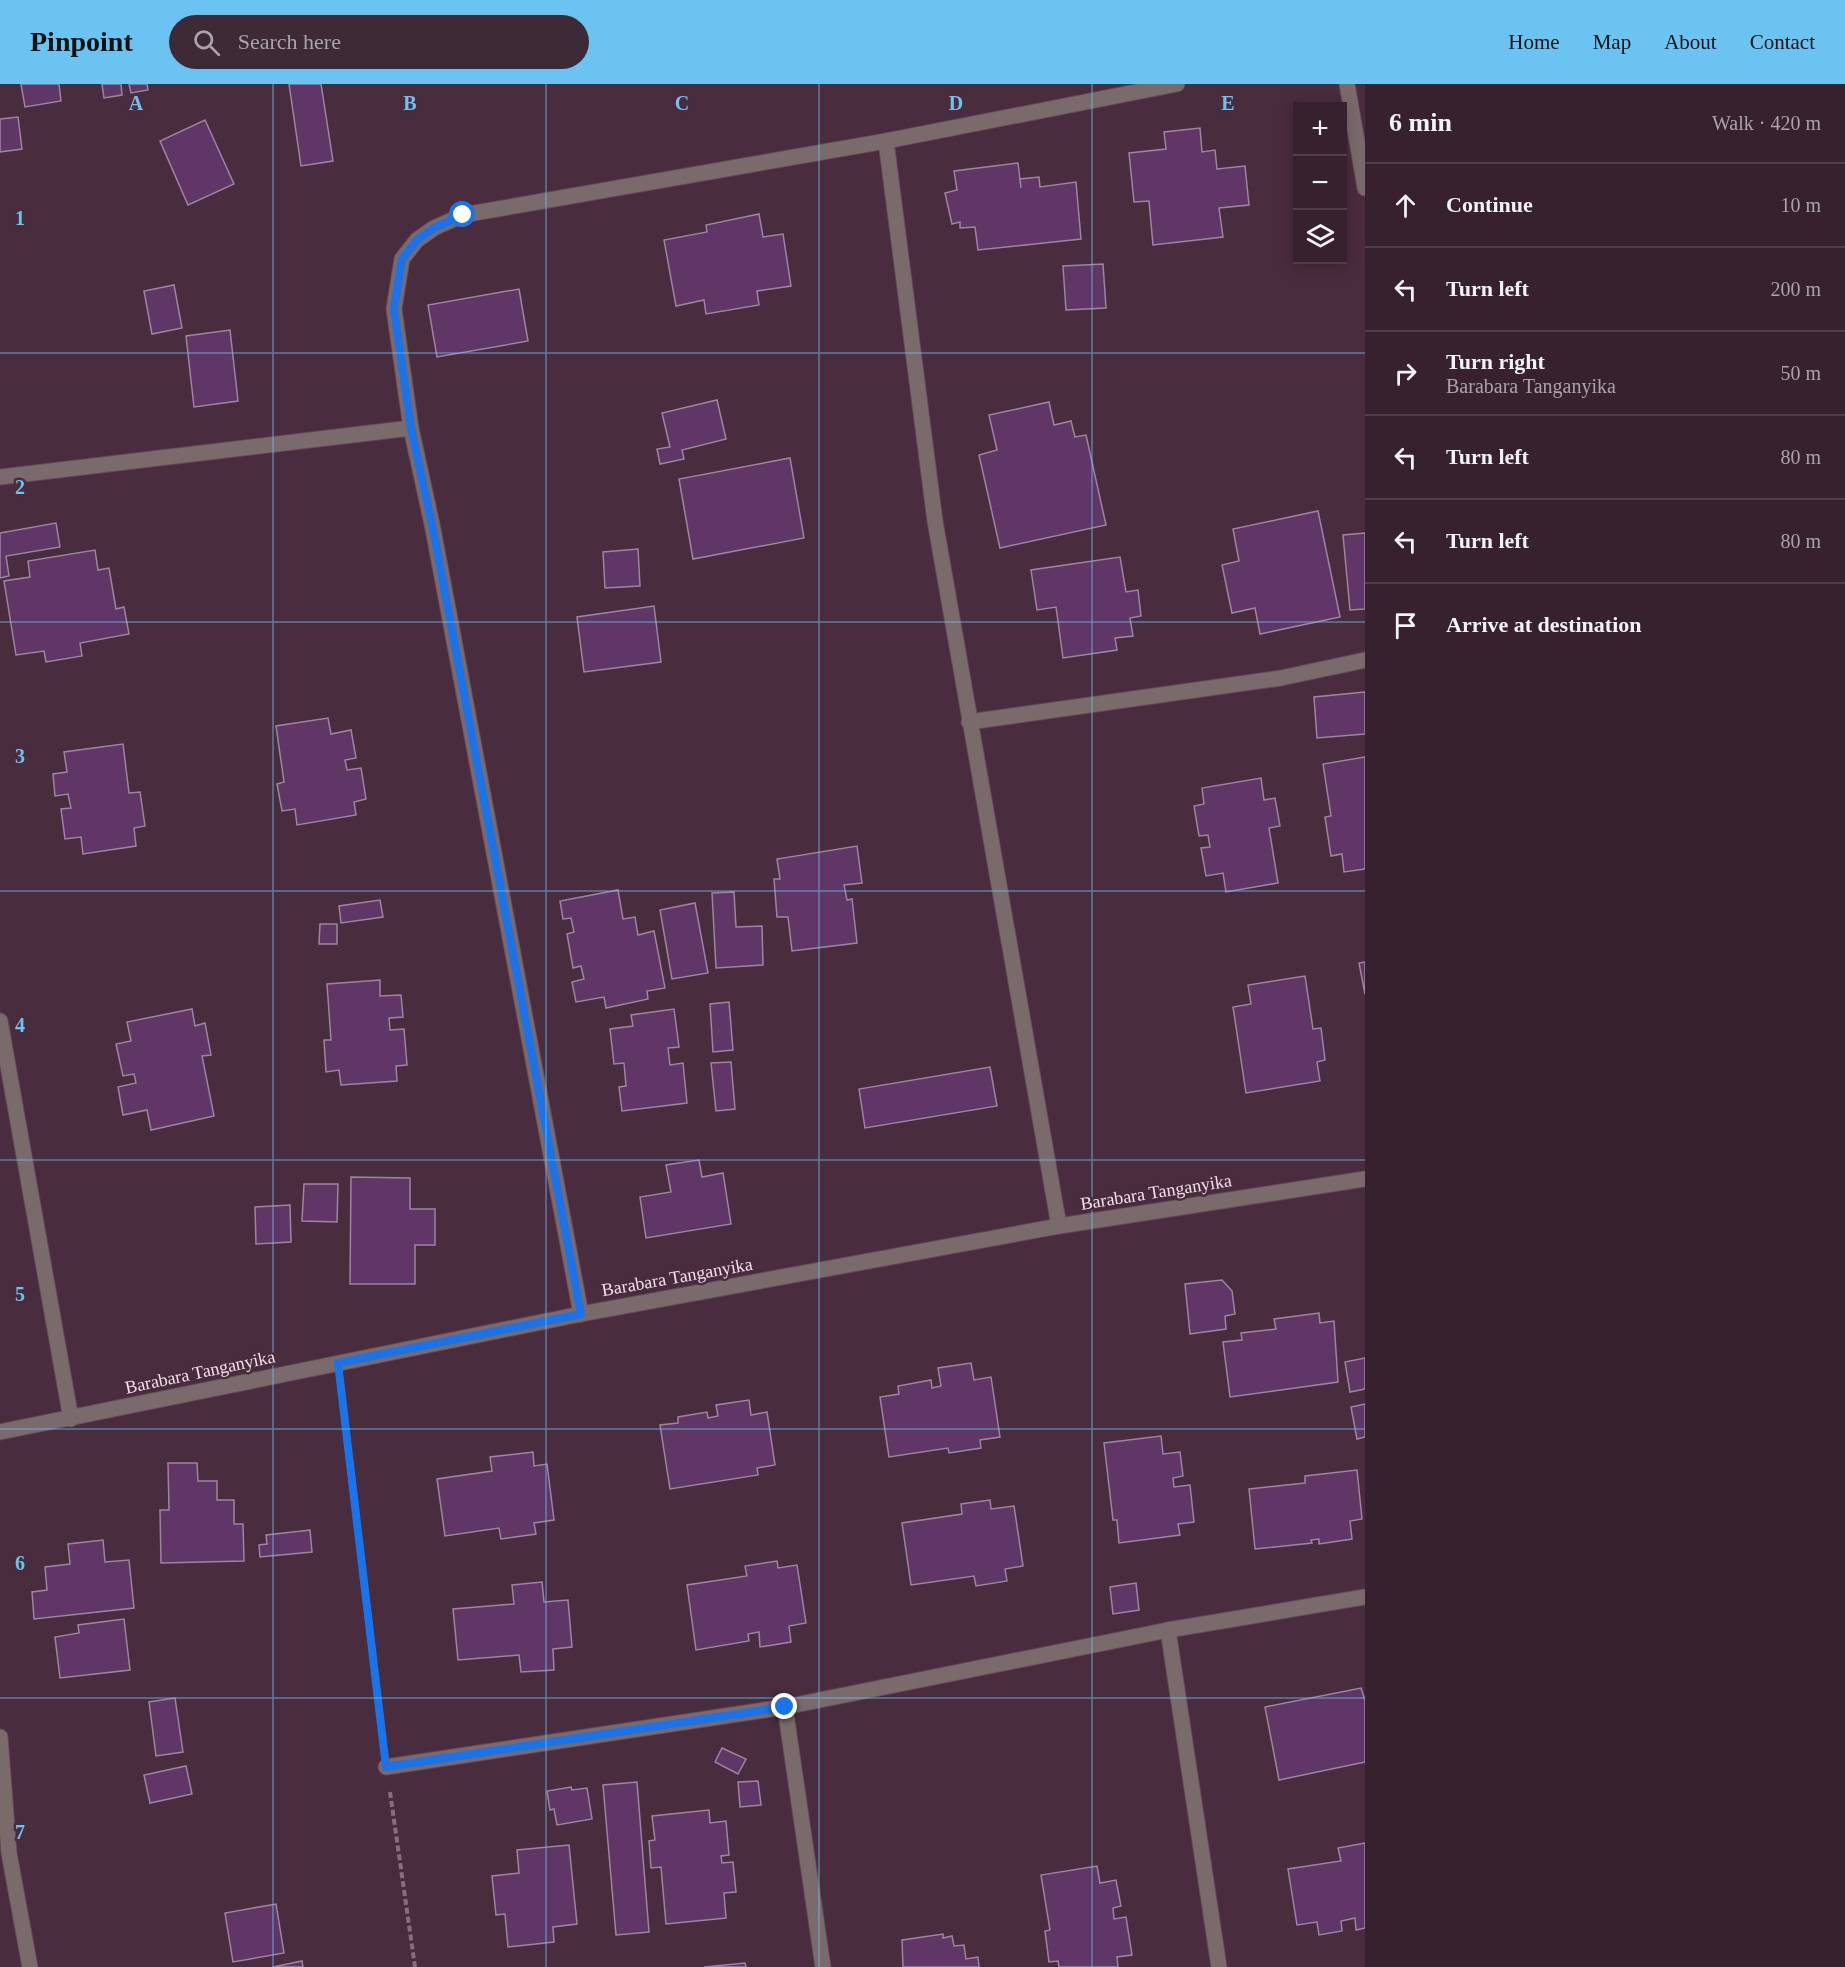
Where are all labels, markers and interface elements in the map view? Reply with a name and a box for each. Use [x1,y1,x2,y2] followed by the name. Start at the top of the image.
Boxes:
[169,15,589,69] search box
[30,26,133,57] text: Pinpoint
[190,26,223,59] icon: search
[238,29,341,54] text: Search here
[1508,30,1560,54] text: Home
[1593,30,1631,54] text: Map
[1664,30,1717,54] text: About
[1750,30,1815,54] text: Contact
[129,92,144,114] text: A
[403,92,417,114] text: B
[675,92,689,114] text: C
[949,92,963,114] text: D
[1221,92,1235,114] text: E
[1293,102,1347,264] map controls
[1293,102,1347,156] button: +
[1389,108,1452,137] text: 6 min
[1712,112,1821,134] text: Walk · 420 m
[1293,156,1347,210] button: −
[1389,189,1422,222] icon: ahead
[1446,192,1533,217] text: Continue
[1780,194,1821,216] text: 10 m
[449,201,475,227] route start
[15,207,25,229] text: 1
[1293,210,1347,264] button: layers
[1389,273,1422,306] icon: left
[1446,276,1529,301] text: Turn left
[1770,278,1821,300] text: 200 m
[1446,349,1545,374] text: Turn right
[1389,357,1422,390] icon: right
[1780,362,1821,384] text: 50 m
[1446,375,1616,397] text: Barabara Tanganyika
[1389,441,1422,474] icon: left
[1446,444,1529,469] text: Turn left
[1780,446,1821,468] text: 80 m
[15,476,25,498] text: 2
[1389,525,1422,558] icon: left
[1446,528,1529,553] text: Turn left
[1780,530,1821,552] text: 80 m
[1389,609,1422,642] icon: arrive
[1446,612,1642,637] text: Arrive at destination
[15,745,25,767] text: 3
[15,1014,25,1036] text: 4
[1079,1170,1233,1214] street label: Barabara Tanganyika
[600,1254,754,1300] street label: Barabara Tanganyika
[15,1283,25,1305] text: 5
[123,1346,277,1398] street label: Barabara Tanganyika
[15,1552,25,1574] text: 6
[771,1693,797,1719] route end
[15,1821,25,1843] text: 7

